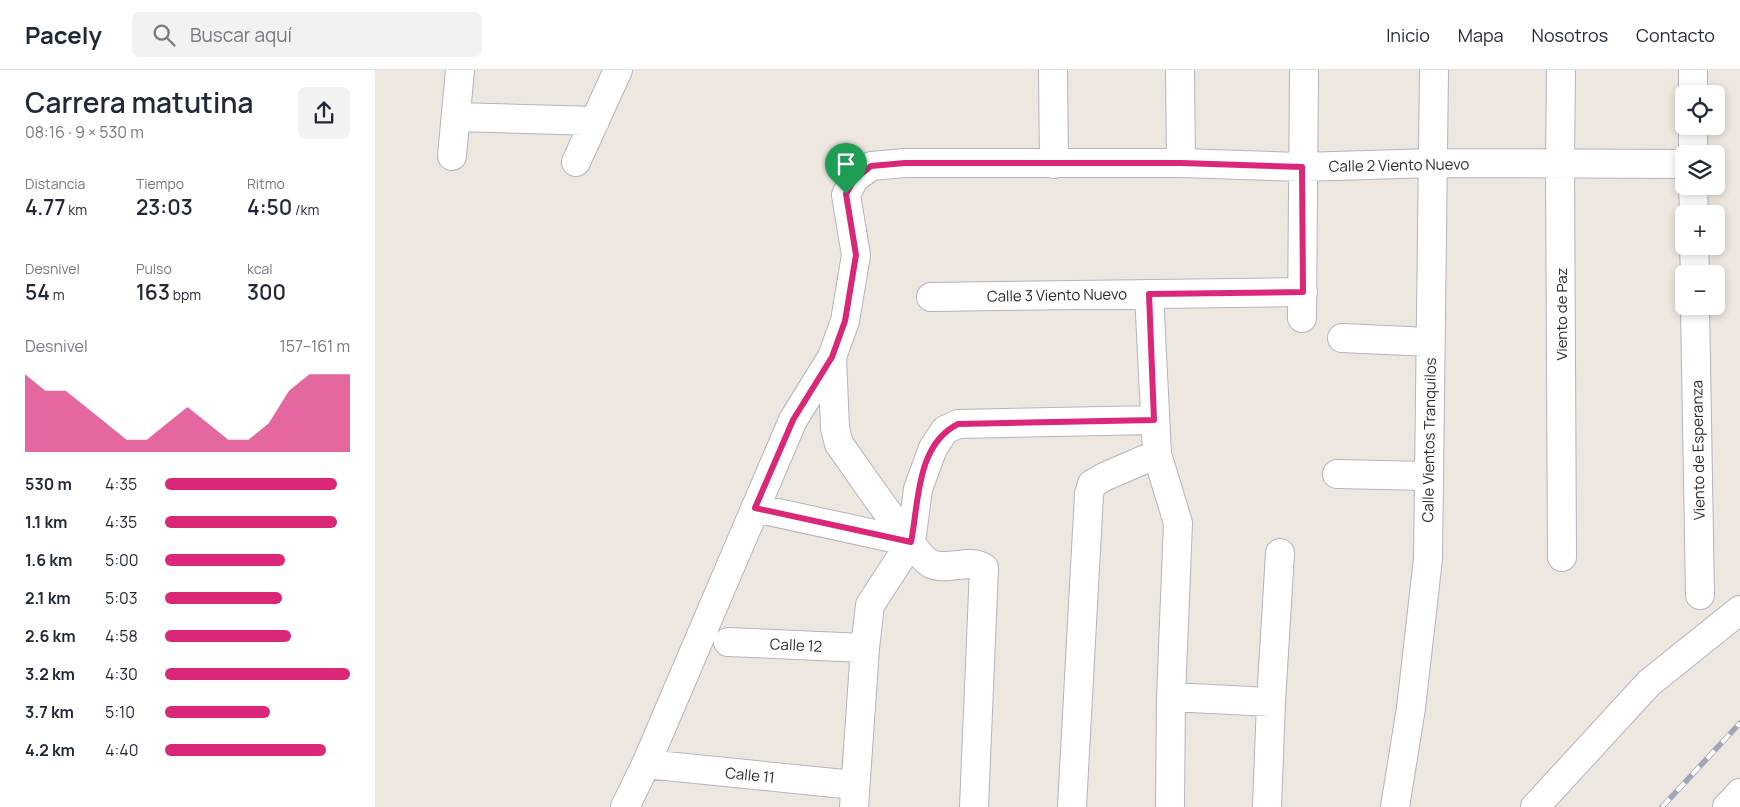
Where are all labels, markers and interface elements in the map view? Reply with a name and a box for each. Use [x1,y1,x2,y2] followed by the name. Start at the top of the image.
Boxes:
[132,12,482,57] search box
[25,18,102,51] text: Pacely
[150,21,178,49] icon: search
[190,22,292,48] text: Buscar aquí
[1386,23,1430,47] text: Inicio
[1458,23,1504,47] text: Mapa
[1532,23,1608,47] text: Nosotros
[1636,23,1715,47] text: Contacto
[25,83,254,121] text: Carrera matutina
[1675,85,1725,315] map controls
[1675,85,1725,135] button: locate
[298,87,350,139] button: share
[25,121,144,143] text: 08:16 · 9 × 530 m
[825,143,867,194] pin
[1675,145,1725,195] button: layers
[832,150,860,178] icon: arrive
[1329,153,1470,177] street label: Calle 2 Viento Nuevo
[25,174,85,193] text: Distancia
[136,174,184,193] text: Tiempo
[247,174,285,193] text: Ritmo
[25,193,66,221] text: 4.77
[136,193,193,221] text: 23:03
[247,193,292,221] text: 4:50
[66,200,87,219] text: km
[292,200,319,219] text: /km
[1675,205,1725,255] button: +
[25,259,80,278] text: Desnivel
[136,259,172,278] text: Pulso
[247,259,273,278] text: kcal
[1675,265,1725,315] button: −
[1551,267,1572,360] street label: Viento de Paz
[25,278,50,306] text: 54
[136,278,170,306] text: 163
[247,278,286,306] text: 300
[987,283,1127,307] street label: Calle 3 Viento Nuevo
[50,285,65,304] text: m
[170,285,201,304] text: bpm
[25,335,88,357] text: Desnivel
[279,335,350,357] text: 157–161 m
[1417,357,1441,523] street label: Calle Vientos Tranquilos
[1686,380,1710,520] street label: Viento de Esperanza
[25,473,72,495] text: 530 m
[105,473,137,495] text: 4:35
[25,511,68,533] text: 1.1 km
[105,511,137,533] text: 4:35
[25,549,72,571] text: 1.6 km
[105,549,139,571] text: 5:00
[25,587,71,609] text: 2.1 km
[105,587,138,609] text: 5:03
[25,625,76,647] text: 2.6 km
[105,625,138,647] text: 4:58
[769,633,823,657] street label: Calle 12
[25,663,75,685] text: 3.2 km
[105,663,138,685] text: 4:30
[25,701,74,723] text: 3.7 km
[105,701,135,723] text: 5:10
[25,739,75,761] text: 4.2 km
[105,739,138,761] text: 4:40
[724,762,776,788] street label: Calle 11

